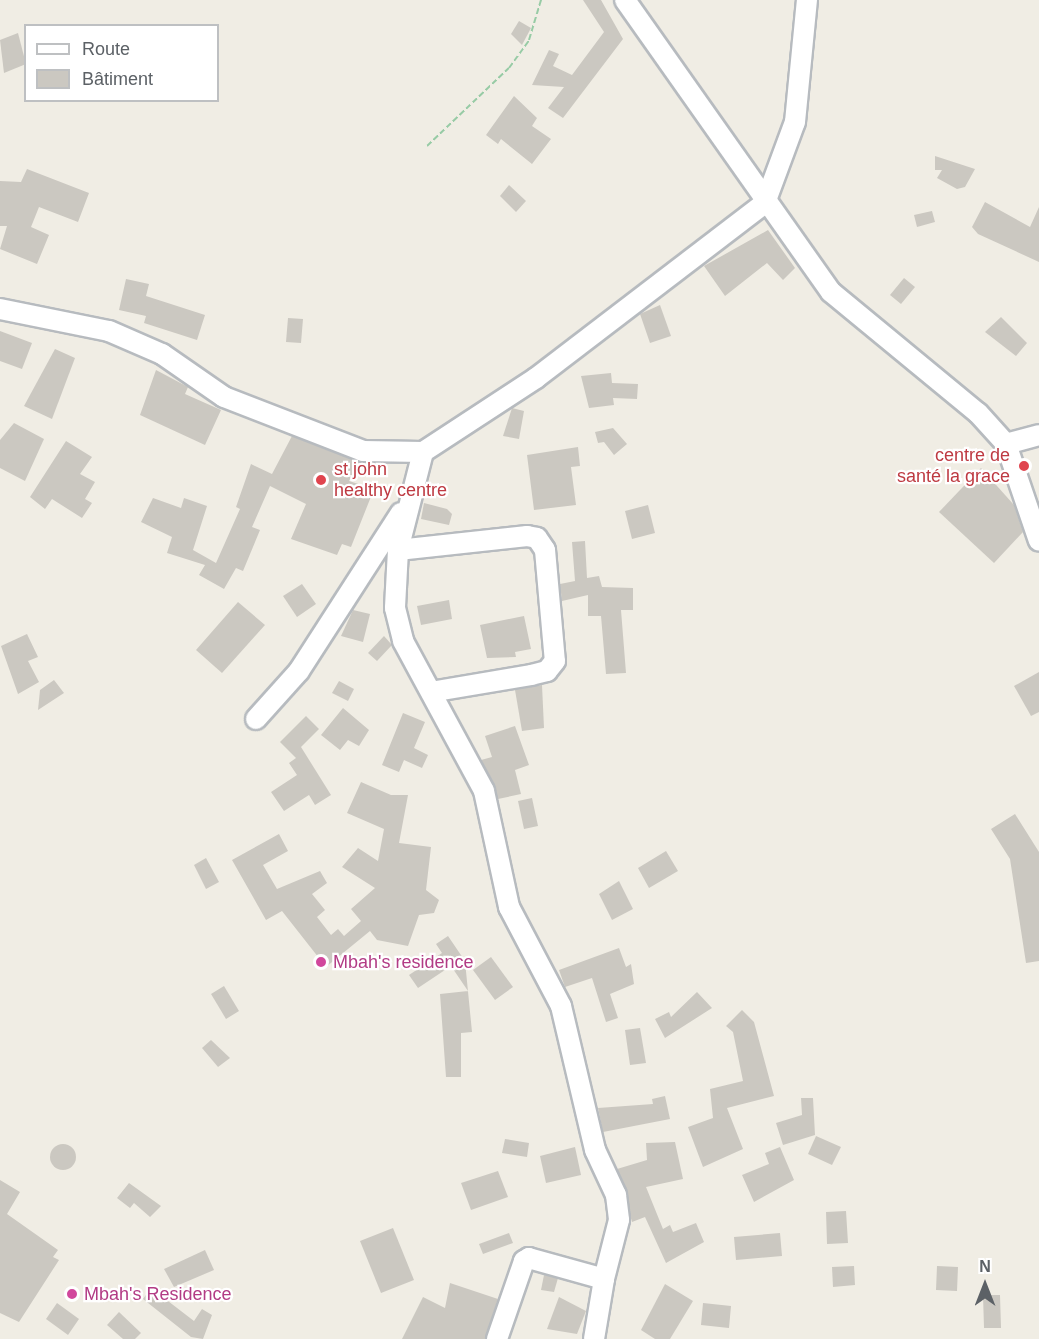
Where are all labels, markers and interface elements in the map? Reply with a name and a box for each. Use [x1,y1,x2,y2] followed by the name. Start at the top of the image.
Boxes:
[24,24,219,102] legend
[82,39,130,59] text: Route
[82,69,153,89] text: Bâtiment
[897,445,1010,488] place label: centre de santé la grace
[1015,457,1033,475] marker: centre de santé la grace
[334,459,447,502] place label: st john healthy centre
[312,471,330,489] marker: st john healthy centre
[333,951,474,973] place label: Mbah's residence
[314,955,328,969] marker: Mbah's residence
[955,1255,1015,1315] north arrow
[979,1258,991,1275] text: N
[84,1283,232,1305] place label: Mbah's Residence
[65,1287,79,1301] marker: Mbah's Residence

